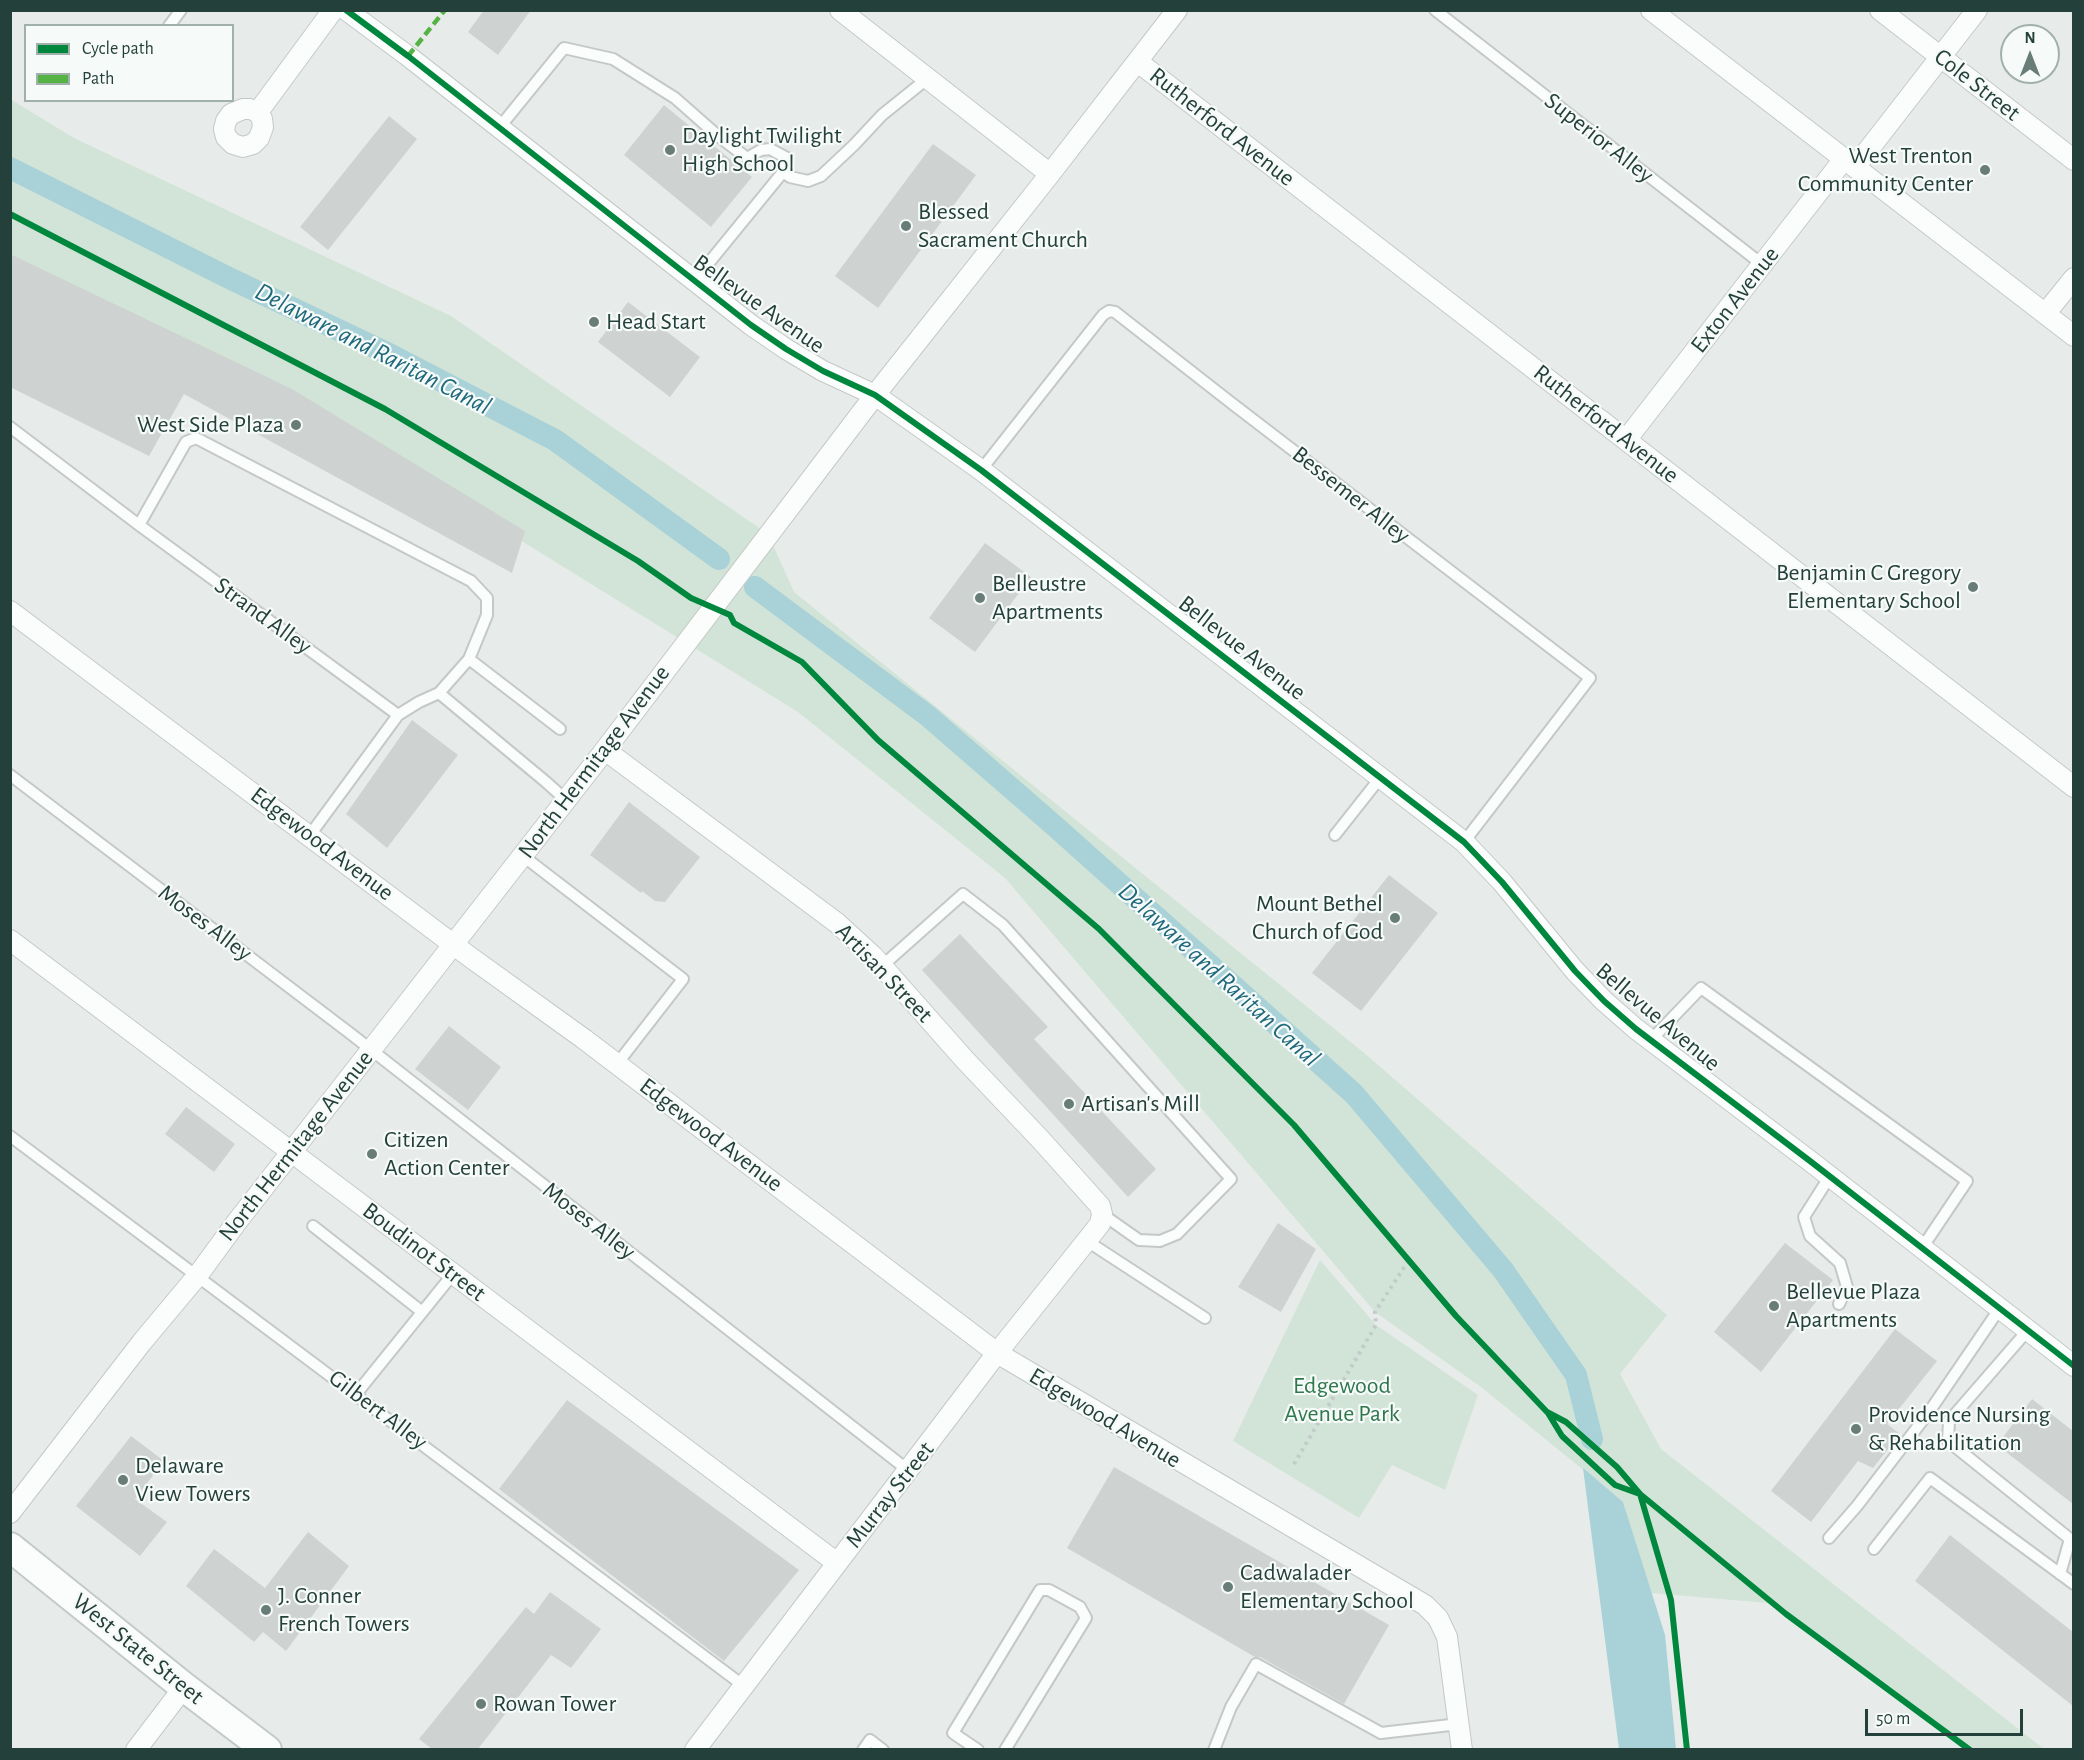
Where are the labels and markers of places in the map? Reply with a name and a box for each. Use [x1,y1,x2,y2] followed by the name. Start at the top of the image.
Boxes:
[682,122,842,178] place label: Daylight Twilight High School
[1798,142,1973,198] place label: West Trenton Community Center
[663,143,677,157] marker: Daylight Twilight High School
[1978,163,1992,177] marker: West Trenton Community Center
[918,198,1088,254] place label: Blessed Sacrament Church
[899,219,913,233] marker: Blessed Sacrament Church
[606,308,706,336] place label: Head Start
[587,315,601,329] marker: Head Start
[137,411,284,439] place label: West Side Plaza
[289,418,303,432] marker: West Side Plaza
[1776,559,1961,615] place label: Benjamin C Gregory Elementary School
[992,570,1103,626] place label: Belleustre Apartments
[1966,580,1980,594] marker: Benjamin C Gregory Elementary School
[973,591,987,605] marker: Belleustre Apartments
[1252,890,1383,946] place label: Mount Bethel Church of God
[1388,911,1402,925] marker: Mount Bethel Church of God
[1081,1090,1200,1118] place label: Artisan's Mill
[1062,1097,1076,1111] marker: Artisan's Mill
[384,1126,510,1182] place label: Citizen Action Center
[365,1147,379,1161] marker: Citizen Action Center
[1786,1278,1920,1334] place label: Bellevue Plaza Apartments
[1767,1299,1781,1313] marker: Bellevue Plaza Apartments
[1868,1401,2050,1457] place label: Providence Nursing & Rehabilitation
[1849,1422,1863,1436] marker: Providence Nursing & Rehabilitation
[135,1452,251,1508] place label: Delaware View Towers
[116,1473,130,1487] marker: Delaware View Towers
[1240,1559,1414,1615] place label: Cadwalader Elementary School
[1221,1580,1235,1594] marker: Cadwalader Elementary School
[278,1582,410,1638] place label: J. Conner French Towers
[259,1603,273,1617] marker: J. Conner French Towers
[493,1690,616,1718] place label: Rowan Tower
[474,1697,488,1711] marker: Rowan Tower

